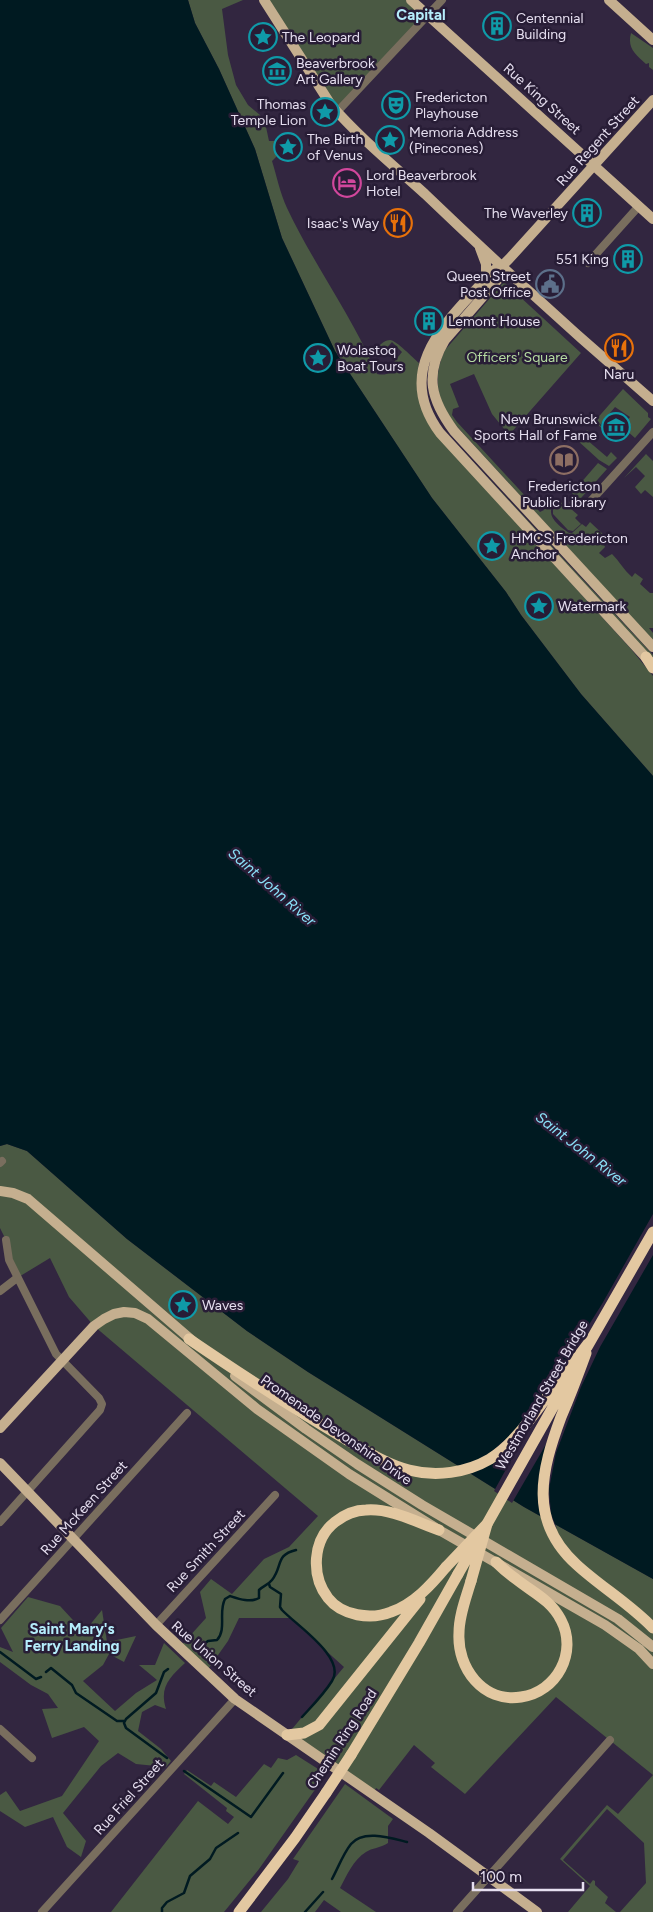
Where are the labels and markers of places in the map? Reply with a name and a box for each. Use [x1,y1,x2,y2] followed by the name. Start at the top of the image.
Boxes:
[516,10,584,43] place label: Centennial Building
[482,11,512,41] building icon: Centennial Building
[248,22,278,52] place icon: The Leopard
[282,29,360,46] place label: The Leopard
[296,55,375,88] place label: Beaverbrook Art Gallery
[262,56,292,86] museum icon: Beaverbrook Art Gallery
[415,89,488,122] place label: Fredericton Playhouse
[381,90,411,120] theatre icon: Fredericton Playhouse
[231,96,306,129] place label: Thomas Temple Lion
[310,97,340,127] place icon: Thomas Temple Lion
[409,124,518,157] place label: Memoria Address (Pinecones)
[375,125,405,155] place icon: Memoria Address (Pinecones)
[307,131,363,164] place label: The Birth of Venus
[273,132,303,162] place icon: The Birth of Venus
[366,167,477,200] place label: Lord Beaverbrook Hotel
[332,168,362,198] hotel icon: Lord Beaverbrook Hotel
[572,198,602,228] building icon: The Waverley
[484,205,569,222] place label: The Waverley
[383,208,413,238] restaurant icon: Isaac's Way
[307,215,380,232] place label: Isaac's Way
[613,244,643,274] building icon: 551 King
[556,251,609,268] place label: 551 King
[447,268,531,301] place label: Queen Street Post Office
[535,269,565,299] public building icon: Queen Street Post Office
[414,306,444,336] building icon: Lemont House
[448,313,540,330] place label: Lemont House
[604,333,634,363] restaurant icon: Naru
[337,342,404,375] place label: Wolastoq Boat Tours
[303,343,333,373] place icon: Wolastoq Boat Tours
[604,366,634,383] place label: Naru
[474,411,597,444] place label: New Brunswick Sports Hall of Fame
[601,412,631,442] museum icon: New Brunswick Sports Hall of Fame
[549,445,579,475] library icon: Fredericton Public Library
[522,478,607,511] place label: Fredericton Public Library
[511,530,628,563] place label: HMCS Fredericton Anchor
[477,531,507,561] place icon: HMCS Fredericton Anchor
[524,591,554,621] place icon: Watermark
[558,598,626,615] place label: Watermark
[168,1290,198,1320] place icon: Waves
[202,1297,243,1314] place label: Waves

